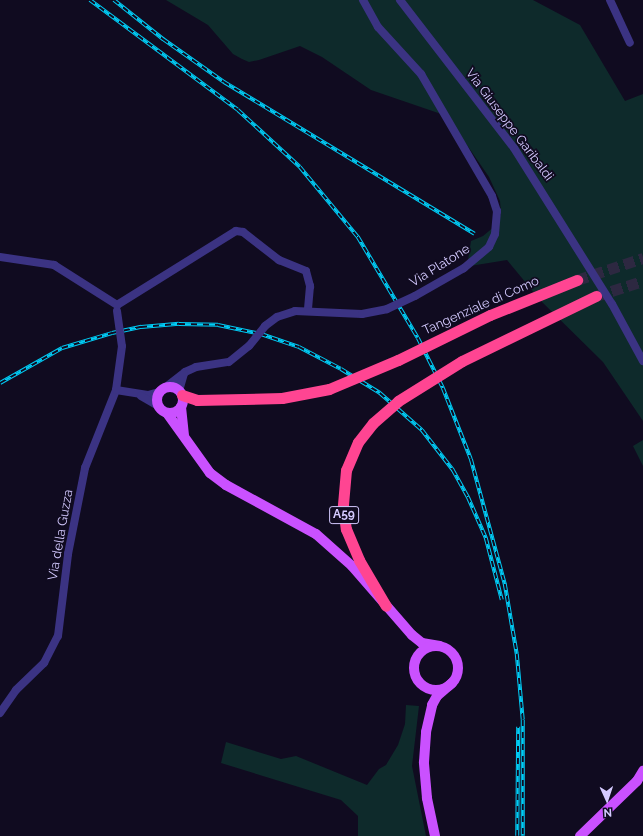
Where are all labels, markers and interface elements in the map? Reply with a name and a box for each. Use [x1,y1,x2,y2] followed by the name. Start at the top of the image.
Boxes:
[462,66,556,184] street label: Via Giuseppe Garibaldi
[407,241,473,291] street label: Via Platone
[420,273,542,339] street label: Tangenziale di Como
[45,488,77,582] street label: Via della Guzza
[329,505,359,525] road number: A59
[587,780,627,820] north arrow
[603,806,612,819] text: N

